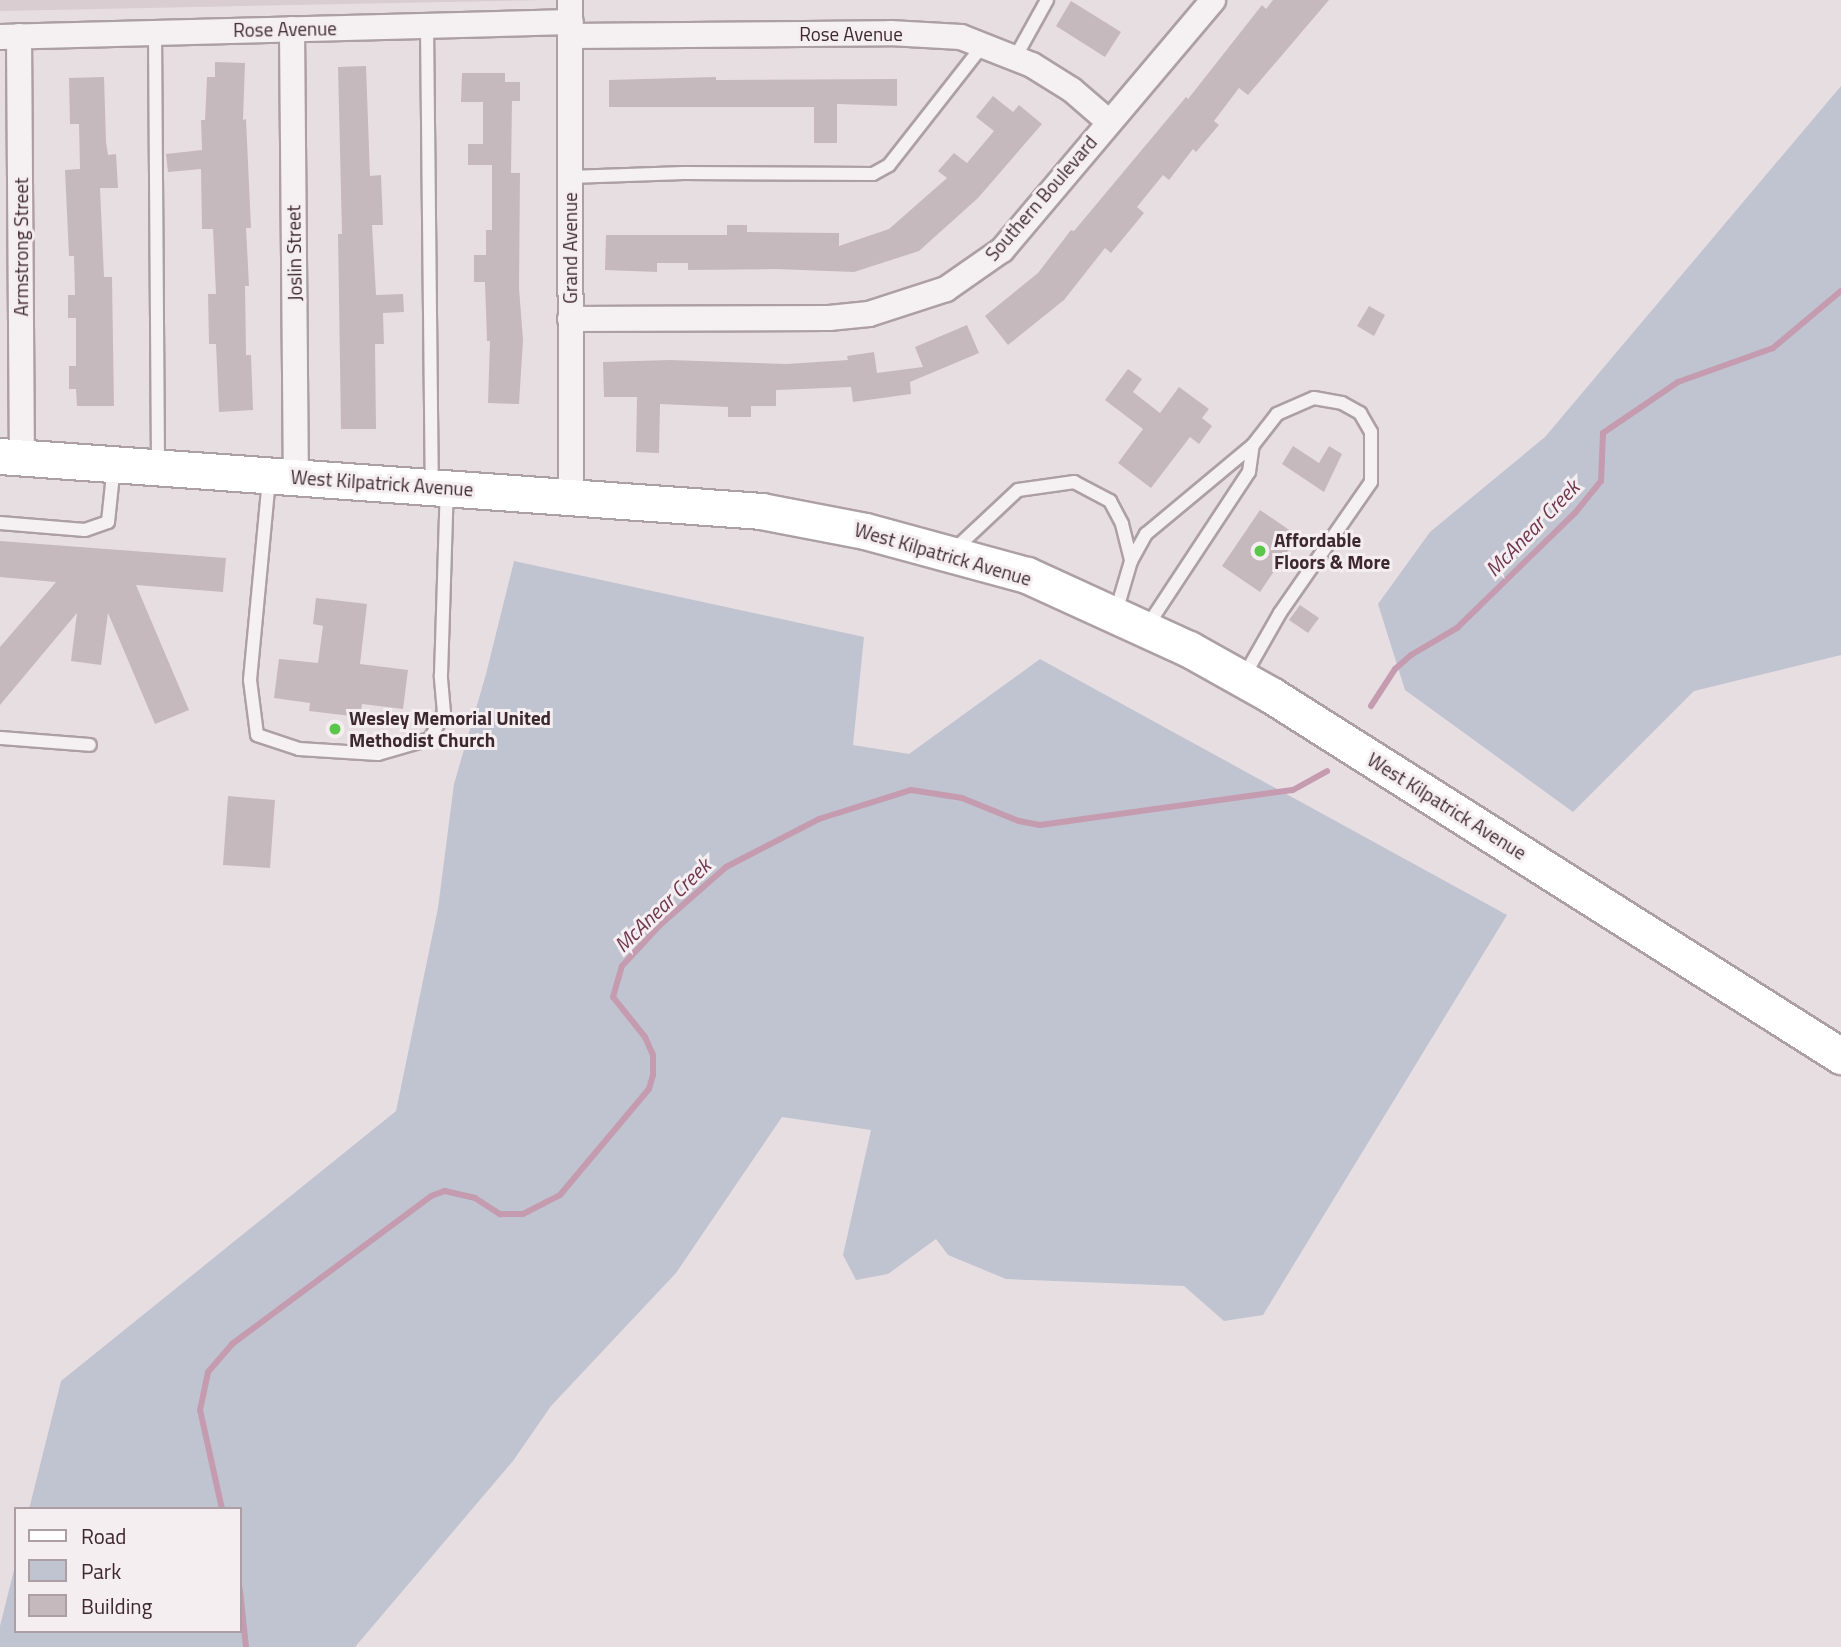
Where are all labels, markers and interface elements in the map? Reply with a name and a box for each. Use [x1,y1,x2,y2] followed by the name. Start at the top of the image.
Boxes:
[233,17,337,41] street label: Rose Avenue
[799,23,903,45] street label: Rose Avenue
[980,131,1102,265] street label: Southern Boulevard
[10,178,32,316] street label: Armstrong Street
[559,192,581,304] street label: Grand Avenue
[282,205,306,301] street label: Joslin Street
[290,465,474,501] street label: West Kilpatrick Avenue
[1480,475,1584,581] water label: McAnear Creek
[852,518,1034,590] street label: West Kilpatrick Avenue
[1274,529,1390,573] place label: Affordable Floors & More
[1252,543,1268,559] marker: Affordable Floors & More
[349,707,551,751] place label: Wesley Memorial United Methodist Church
[327,721,343,737] marker: Wesley Memorial United Methodist Church
[1363,748,1531,864] street label: West Kilpatrick Avenue
[609,853,715,957] water label: McAnear Creek
[14,1507,242,1633] legend
[81,1520,126,1552] text: Road
[81,1555,121,1587] text: Park
[81,1590,152,1622] text: Building

